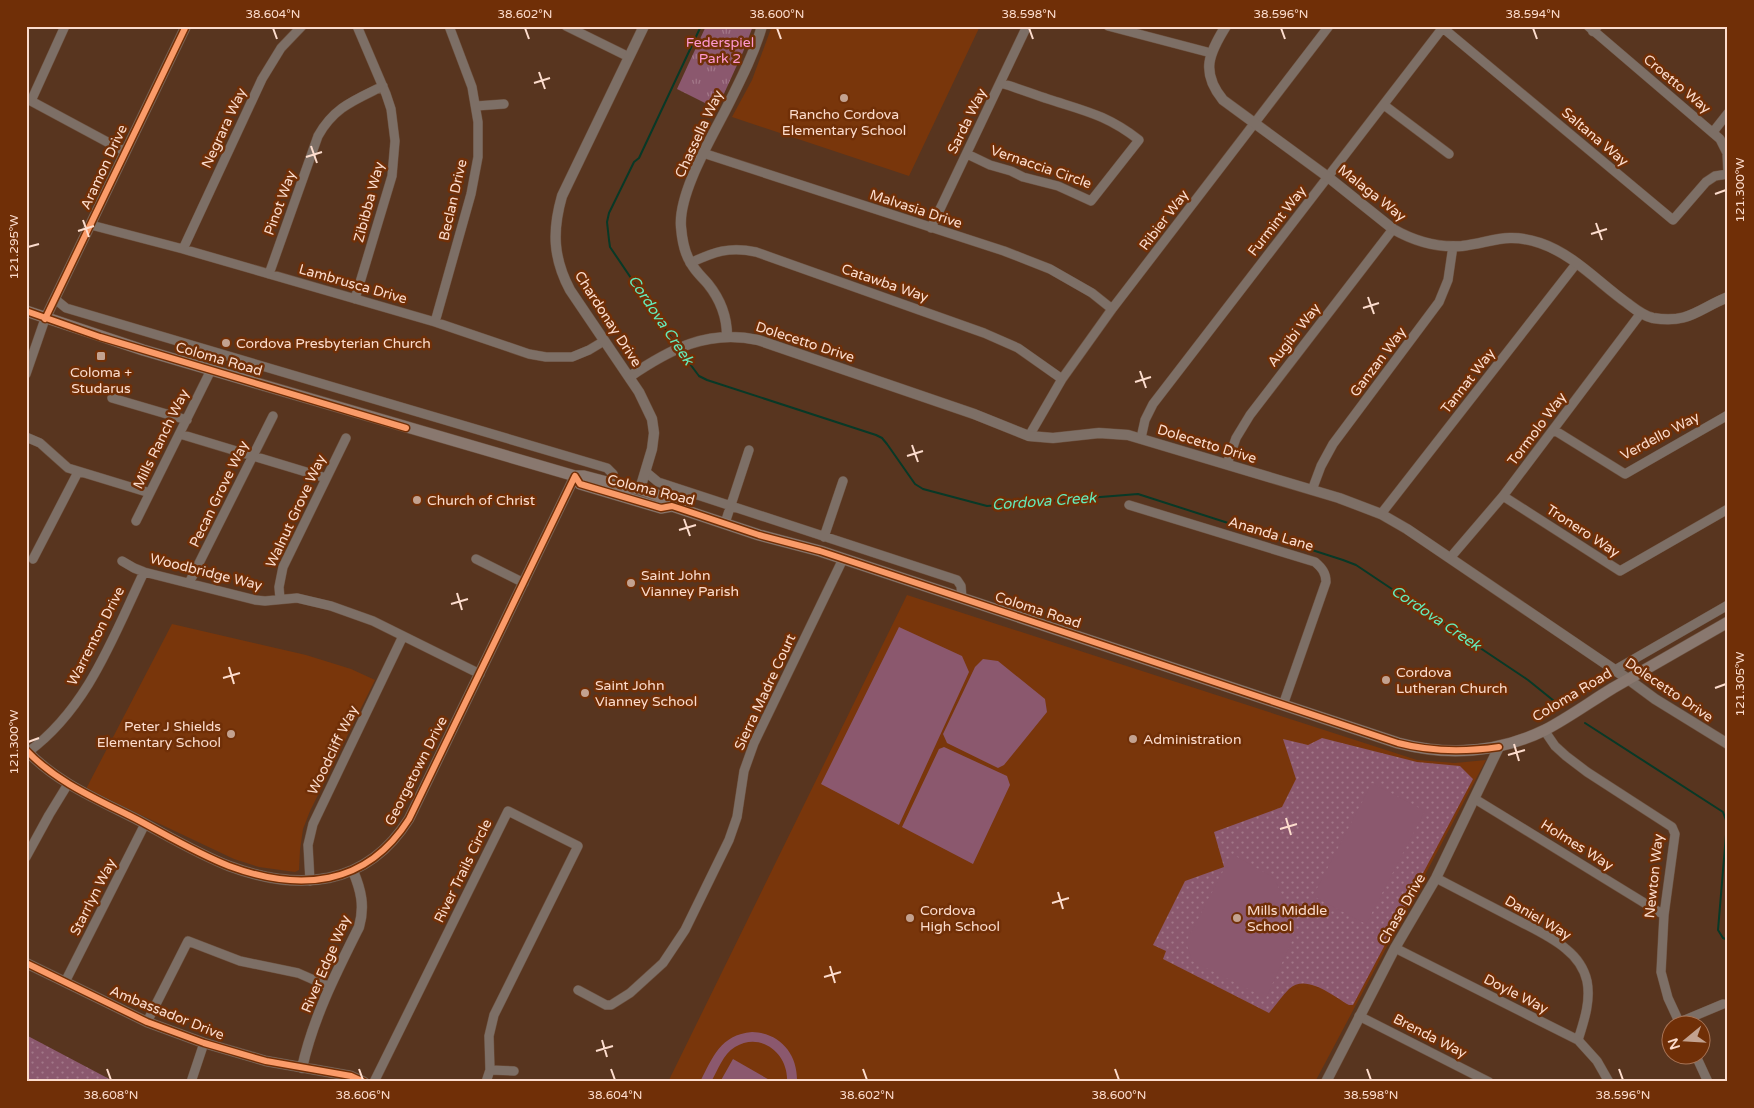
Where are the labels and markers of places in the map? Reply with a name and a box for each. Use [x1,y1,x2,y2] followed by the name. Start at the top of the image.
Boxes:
[838,92,850,104] marker: Rancho Cordova Elementary School
[782,106,906,139] place label: Rancho Cordova Elementary School
[236,335,431,352] place label: Cordova Presbyterian Church
[220,337,232,349] marker: Cordova Presbyterian Church
[95,350,107,362] marker: Coloma + Studarus
[70,364,132,397] place label: Coloma + Studarus
[427,492,536,509] place label: Church of Christ
[411,494,423,506] marker: Church of Christ
[641,567,739,600] place label: Saint John Vianney Parish
[625,577,637,589] marker: Saint John Vianney Parish
[1396,664,1508,697] place label: Cordova Lutheran Church
[1380,674,1392,686] marker: Cordova Lutheran Church
[595,677,697,710] place label: Saint John Vianney School
[579,687,591,699] marker: Saint John Vianney School
[97,718,221,751] place label: Peter J Shields Elementary School
[225,728,237,740] marker: Peter J Shields Elementary School
[1143,731,1241,748] place label: Administration
[1127,733,1139,745] marker: Administration
[920,902,1000,935] place label: Cordova High School
[1247,902,1327,935] place label: Mills Middle School
[904,912,916,924] marker: Cordova High School
[1231,912,1243,924] marker: Mills Middle School

